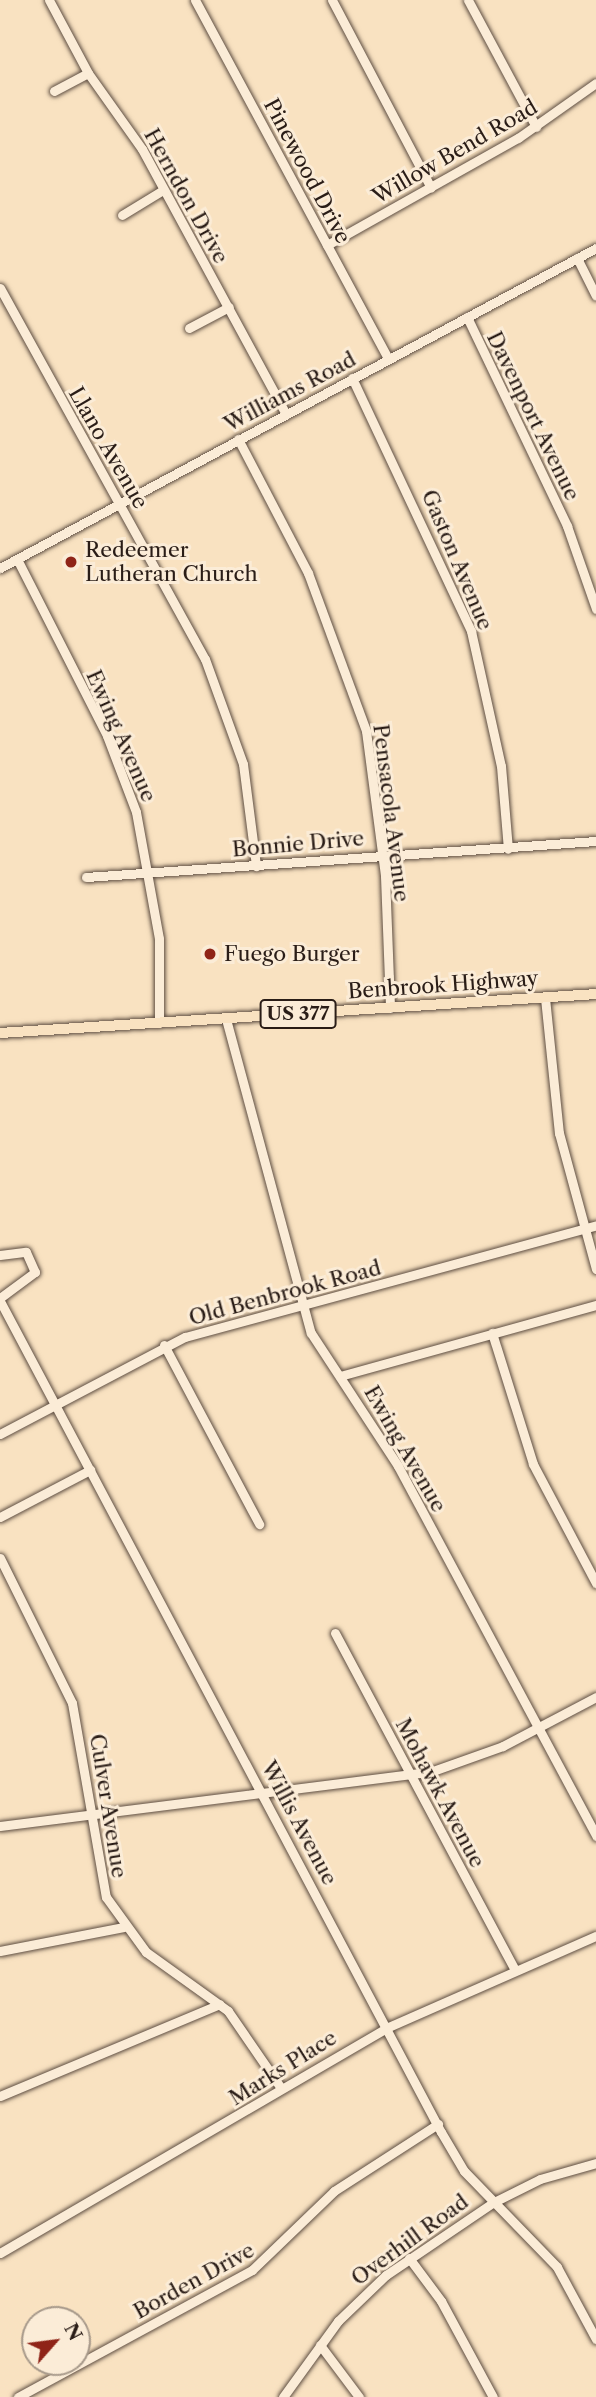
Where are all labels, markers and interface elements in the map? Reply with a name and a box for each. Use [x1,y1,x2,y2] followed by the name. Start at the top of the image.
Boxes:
[258,94,356,248] street label: Pinewood Drive
[368,94,542,210] street label: Willow Bend Road
[139,124,233,268] street label: Herndon Drive
[481,327,585,505] street label: Davenport Avenue
[220,347,360,437] street label: Williams Road
[63,382,153,514] street label: Llano Avenue
[416,486,498,634] street label: Gaston Avenue
[85,537,258,587] place label: Redeemer Lutheran Church
[63,554,79,570] marker: Redeemer Lutheran Church
[80,666,162,806] street label: Ewing Avenue
[368,722,414,904] street label: Pensacola Avenue
[231,826,365,862] street label: Bonnie Drive
[224,941,360,967] place label: Fuego Burger
[202,946,218,962] marker: Fuego Burger
[347,966,539,1004] street label: Benbrook Highway
[260,998,336,1030] road number: US 377
[186,1255,384,1331] street label: Old Benbrook Road
[358,1381,452,1517] street label: Ewing Avenue
[390,1713,490,1873] street label: Mohawk Avenue
[84,1732,132,1880] street label: Culver Avenue
[256,1756,342,1890] street label: Willis Avenue
[225,2025,341,2111] street label: Marks Place
[347,2189,473,2291] street label: Overhill Road
[129,2238,259,2324] street label: Borden Drive
[21,2306,91,2376] north arrow
[59,2319,87,2345] text: N

